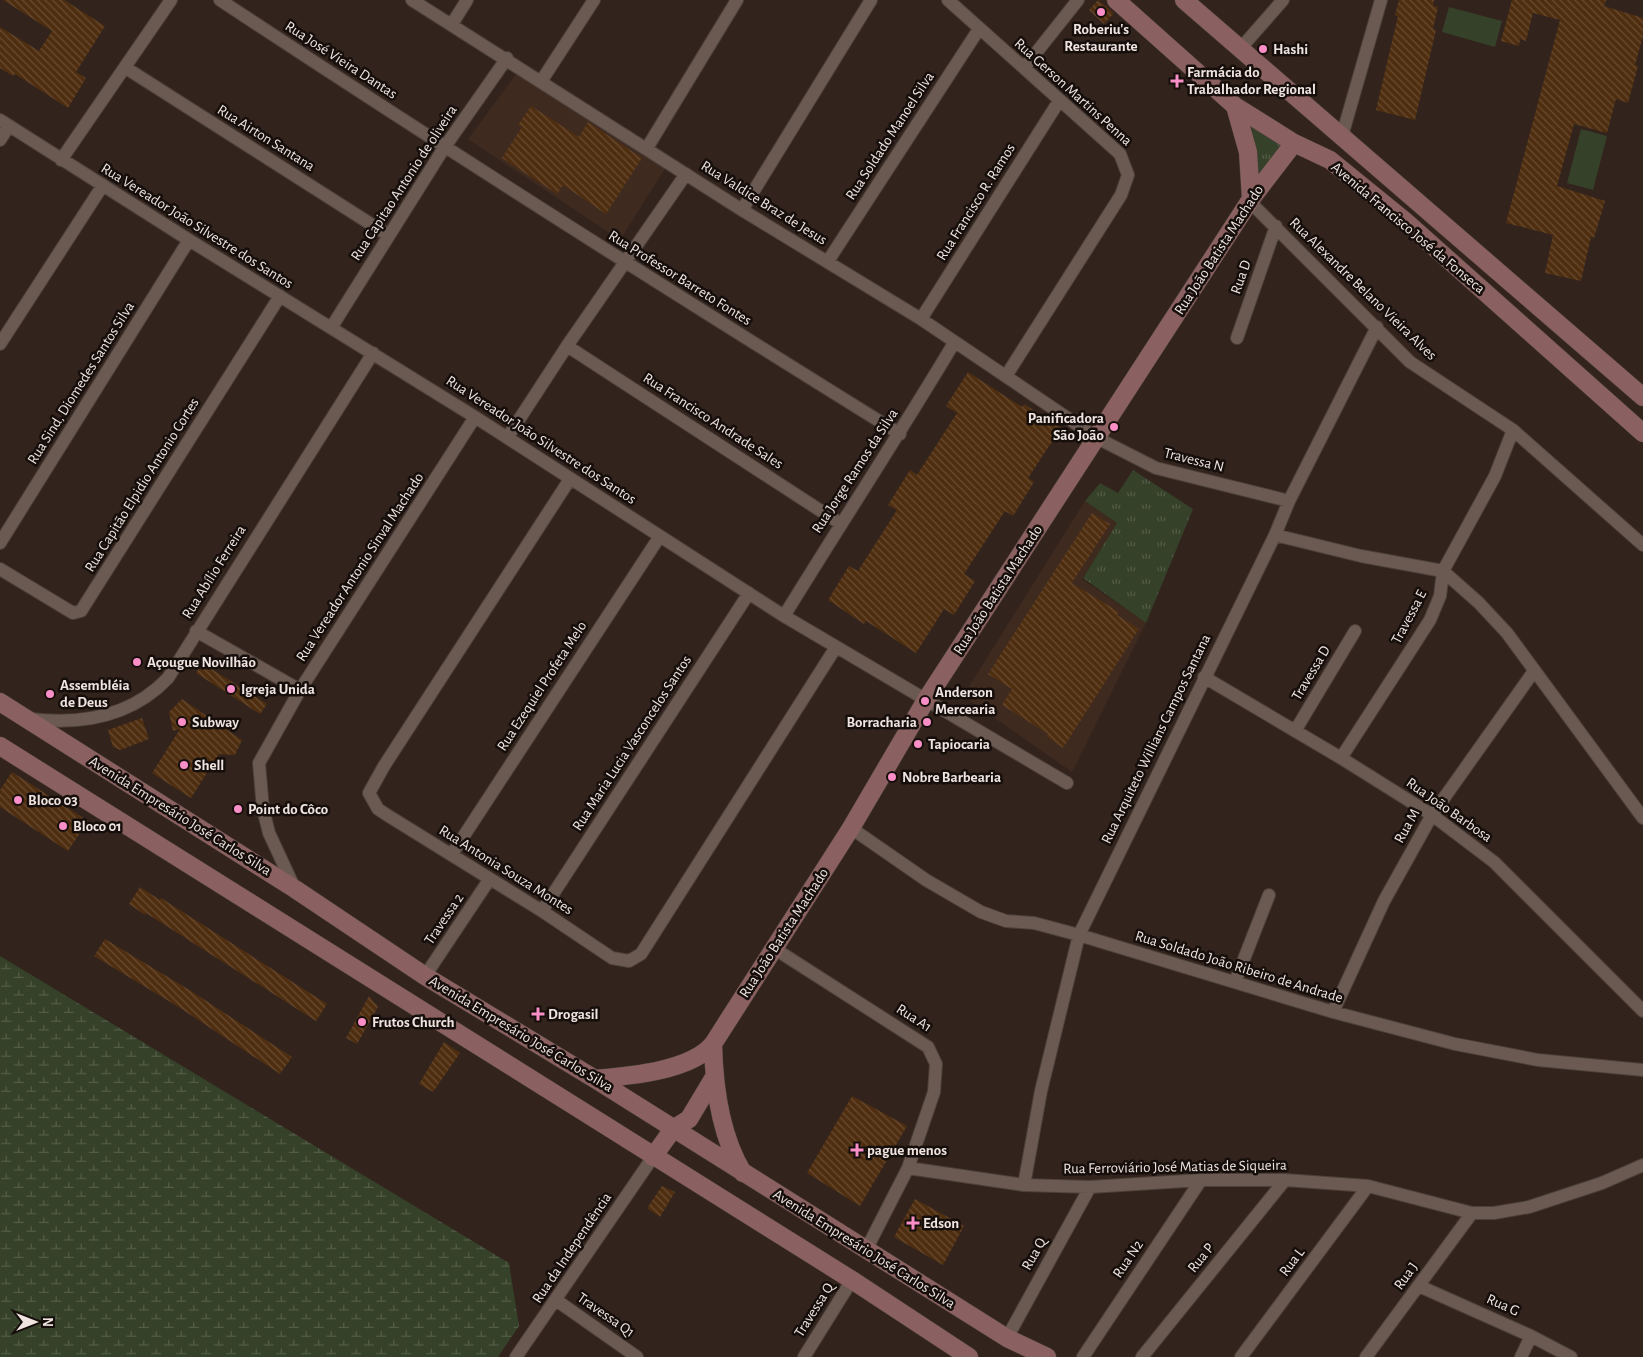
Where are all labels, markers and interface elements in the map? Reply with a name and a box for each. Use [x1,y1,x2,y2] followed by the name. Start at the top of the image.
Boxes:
[1095,6,1107,18] marker: Roberiu's Restaurante
[282,18,400,102] street label: Rua José Vieira Dantas
[1064,22,1138,54] place label: Roberiu's Restaurante
[1011,35,1135,149] street label: Rua Gerson Martins Penna
[1273,42,1308,57] place label: Hashi
[1257,43,1269,55] marker: Hashi
[1187,65,1316,97] place label: Farmácia do Trabalhador Regional
[843,69,937,203] street label: Rua Soldado Manoel Silva
[1171,75,1183,87] marker: Farmácia do Trabalhador Regional
[215,102,317,174] street label: Rua Airton Santana
[348,103,460,263] street label: Rua Capitao Antonio de oliveira
[934,141,1018,263] street label: Rua Francisco R. Ramos
[698,158,830,248] street label: Rua Valdice Braz de Jesus
[1328,159,1488,297] street label: Avenida Francisco José da Fonseca
[98,161,296,291] street label: Rua Vereador João Silvestre dos Santos
[1172,183,1266,317] street label: Rua João Batista Machado
[1287,215,1439,363] street label: Rua Alexandre Belano Vieira Alves
[606,228,754,328] street label: Rua Professor Barreto Fontes
[1228,258,1254,296] street label: Rua D
[25,299,137,467] street label: Rua Sind, Diomedes Santos Silva
[640,370,786,472] street label: Rua Francisco Andrade Sales
[443,373,639,507] street label: Rua Vereador João Silvestre dos Santos
[82,395,202,575] street label: Rua Capitão Elpidio Antonio Cortes
[809,406,901,536] street label: Rua Jorge Ramos da Silva
[1028,411,1104,443] place label: Panificadora São João
[1108,421,1120,433] marker: Panificadora São João
[1162,445,1226,475] street label: Travessa N
[293,470,427,664] street label: Rua Vereador Antonio Sinval Machado
[179,523,249,621] street label: Rua Abílio Ferreira
[951,523,1045,657] street label: Rua João Batista Machado
[1389,588,1429,646] street label: Travessa E
[495,618,589,754] street label: Rua Ezequiel Profeta Melo
[1099,632,1213,846] street label: Rua Arquiteto Willians Campos Santana
[1289,643,1333,703] street label: Travessa D
[570,653,694,833] street label: Rua Maria Lucia Vasconcelos Santos
[147,655,256,670] place label: Açougue Novilhão
[131,656,143,668] marker: Açougue Novilhão
[60,678,130,710] place label: Assembléia de Deus
[241,682,315,697] place label: Igreja Unida
[225,683,237,695] marker: Igreja Unida
[935,685,995,717] place label: Anderson Mercearia
[44,688,56,700] marker: Assembléia de Deus
[919,695,931,707] marker: Anderson Mercearia
[192,715,239,730] place label: Subway
[846,715,917,730] place label: Borracharia
[176,716,188,728] marker: Subway
[921,716,933,728] marker: Borracharia
[928,737,990,752] place label: Tapiocaria
[912,738,924,750] marker: Tapiocaria
[86,754,274,878] street label: Avenida Empresário José Carlos Silva
[194,758,224,773] place label: Shell
[178,759,190,771] marker: Shell
[902,770,1001,785] place label: Nobre Barbearia
[886,771,898,783] marker: Nobre Barbearia
[1403,775,1495,845] street label: Rua João Barbosa
[28,793,78,808] place label: Bloco 03
[12,794,24,806] marker: Bloco 03
[248,802,328,817] place label: Point do Côco
[232,803,244,815] marker: Point do Côco
[1391,806,1423,846] street label: Rua M
[73,819,122,834] place label: Bloco 01
[57,820,69,832] marker: Bloco 01
[436,823,576,917] street label: Rua Antonia Souza Montes
[737,866,831,1000] street label: Rua João Batista Machado
[422,891,467,947] street label: Travessa 2
[1133,928,1345,1006] street label: Rua Soldado João Ribeiro de Andrade
[426,973,616,1095] street label: Avenida Empresário José Carlos Silva
[894,1001,934,1035] street label: Rua A1
[548,1007,599,1022] place label: Drogasil
[532,1008,544,1020] marker: Drogasil
[372,1015,454,1030] place label: Frutos Church
[356,1016,368,1028] marker: Frutos Church
[867,1143,947,1158] place label: pague menos
[851,1144,863,1156] marker: pague menos
[1063,1158,1287,1176] street label: Rua Ferroviário José Matias de Siqueira
[770,1187,958,1311] street label: Avenida Empresário José Carlos Silva
[530,1190,614,1306] street label: Rua da Independência
[923,1216,959,1231] place label: Edson
[907,1217,919,1229] marker: Edson
[1019,1234,1050,1273] street label: Rua Q
[1110,1237,1146,1281] street label: Rua N2
[1185,1240,1217,1276] street label: Rua P
[1277,1244,1308,1279] street label: Rua L
[1391,1260,1421,1292] street label: Rua J
[791,1279,837,1340] street label: Travessa Q
[575,1290,637,1340] street label: Travessa Q1
[1484,1291,1522,1319] street label: Rua G
[10,1297,60,1347] north arrow
[40,1317,54,1327] text: N

